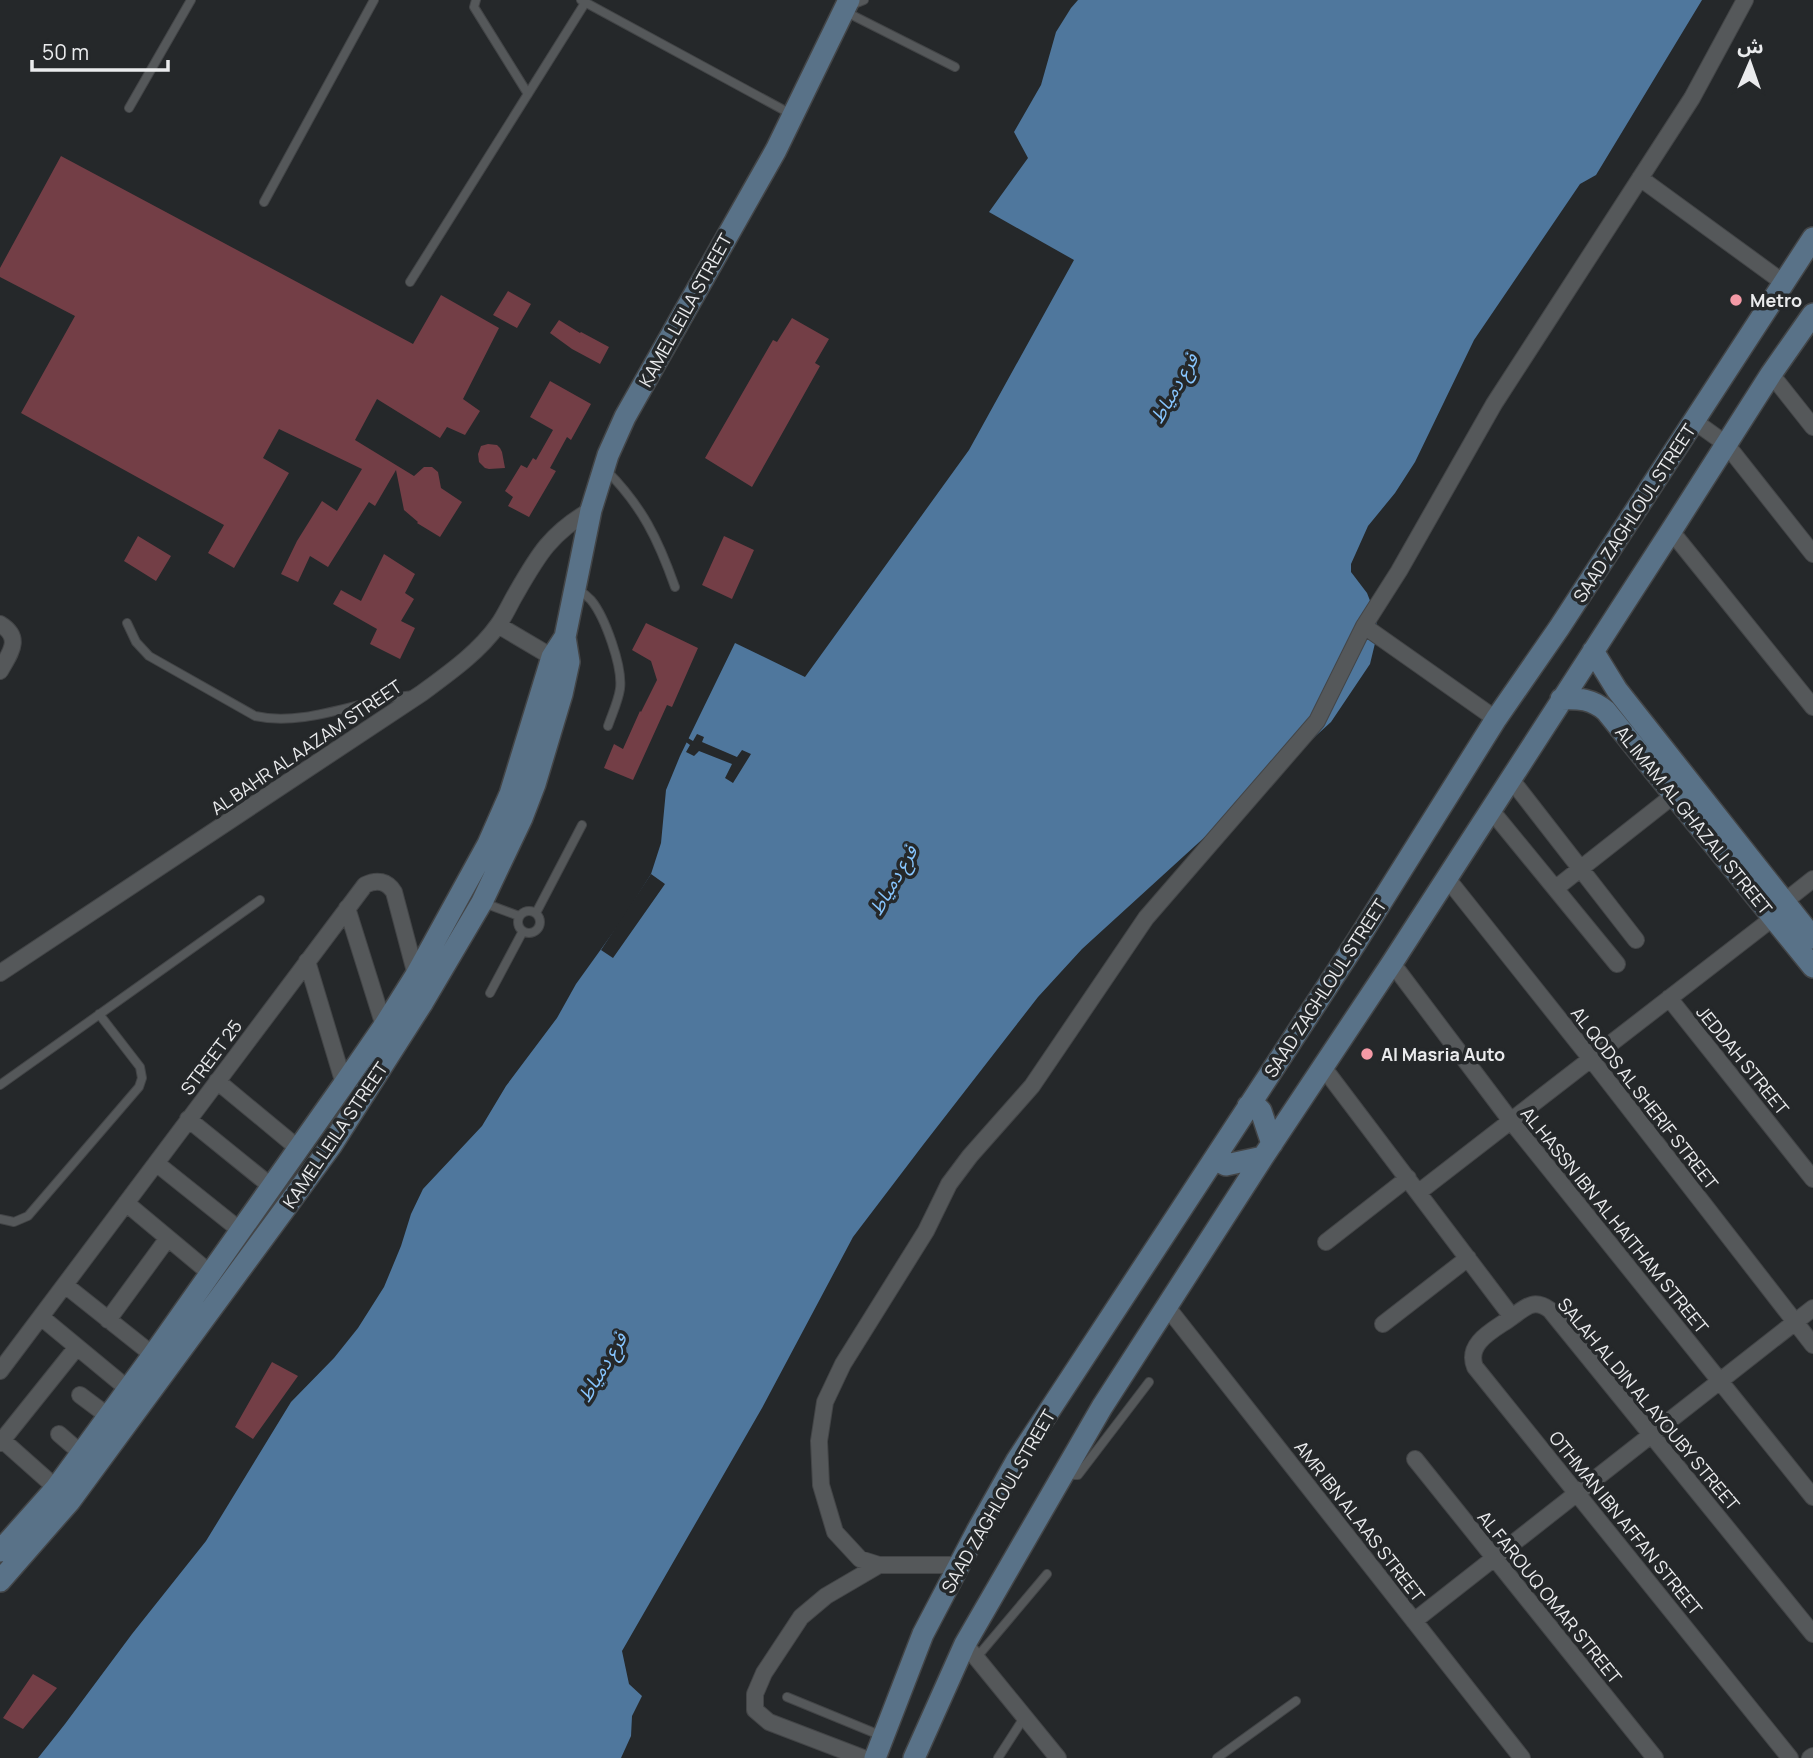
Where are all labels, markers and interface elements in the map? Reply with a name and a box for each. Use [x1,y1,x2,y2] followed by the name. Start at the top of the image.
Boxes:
[32,28,168,72] scale bar
[1715,28,1785,98] north arrow
[1737,33,1764,59] text: ش
[42,38,89,66] text: 50 m
[633,229,737,391] street label: KAMEL LEILA STREET
[1750,288,1802,312] place label: Metro
[1728,292,1744,308] marker: Metro
[1144,347,1207,428] water label: فرع دمياط
[1567,419,1701,607] street label: SAAD ZAGHLOUL STREET
[206,674,406,820] street label: AL BAHR AL AAZAM STREET
[1610,721,1778,920] street label: AL IMAM AL GHAZALI STREET
[863,839,926,920] water label: فرع دمياط
[1258,894,1392,1082] street label: SAAD ZAGHLOUL STREET
[1691,1000,1795,1120] street label: JEDDAH STREET
[1566,1002,1724,1195] street label: AL QODS AL SHERIF STREET
[175,1015,247,1099] street label: STREET 25
[1381,1042,1505,1066] place label: Al Masria Auto
[1359,1046,1375,1062] marker: Al Masria Auto
[277,1057,393,1213] street label: KAMEL LEILA STREET
[1516,1102,1714,1339] street label: AL HASSN IBN AL HAITHAM STREET
[1553,1293,1745,1516] street label: SALAH AL DIN AL AYOUBY STREET
[571,1326,635,1407] water label: فرع دمياط
[936,1405,1061,1597] street label: SAAD ZAGHLOUL STREET
[1544,1426,1708,1620] street label: OTHMAN IBN AFFAN STREET
[1290,1436,1431,1607] street label: AMR IBN AL AAS STREET
[1473,1505,1628,1689] street label: AL FAROUQ OMAR STREET

